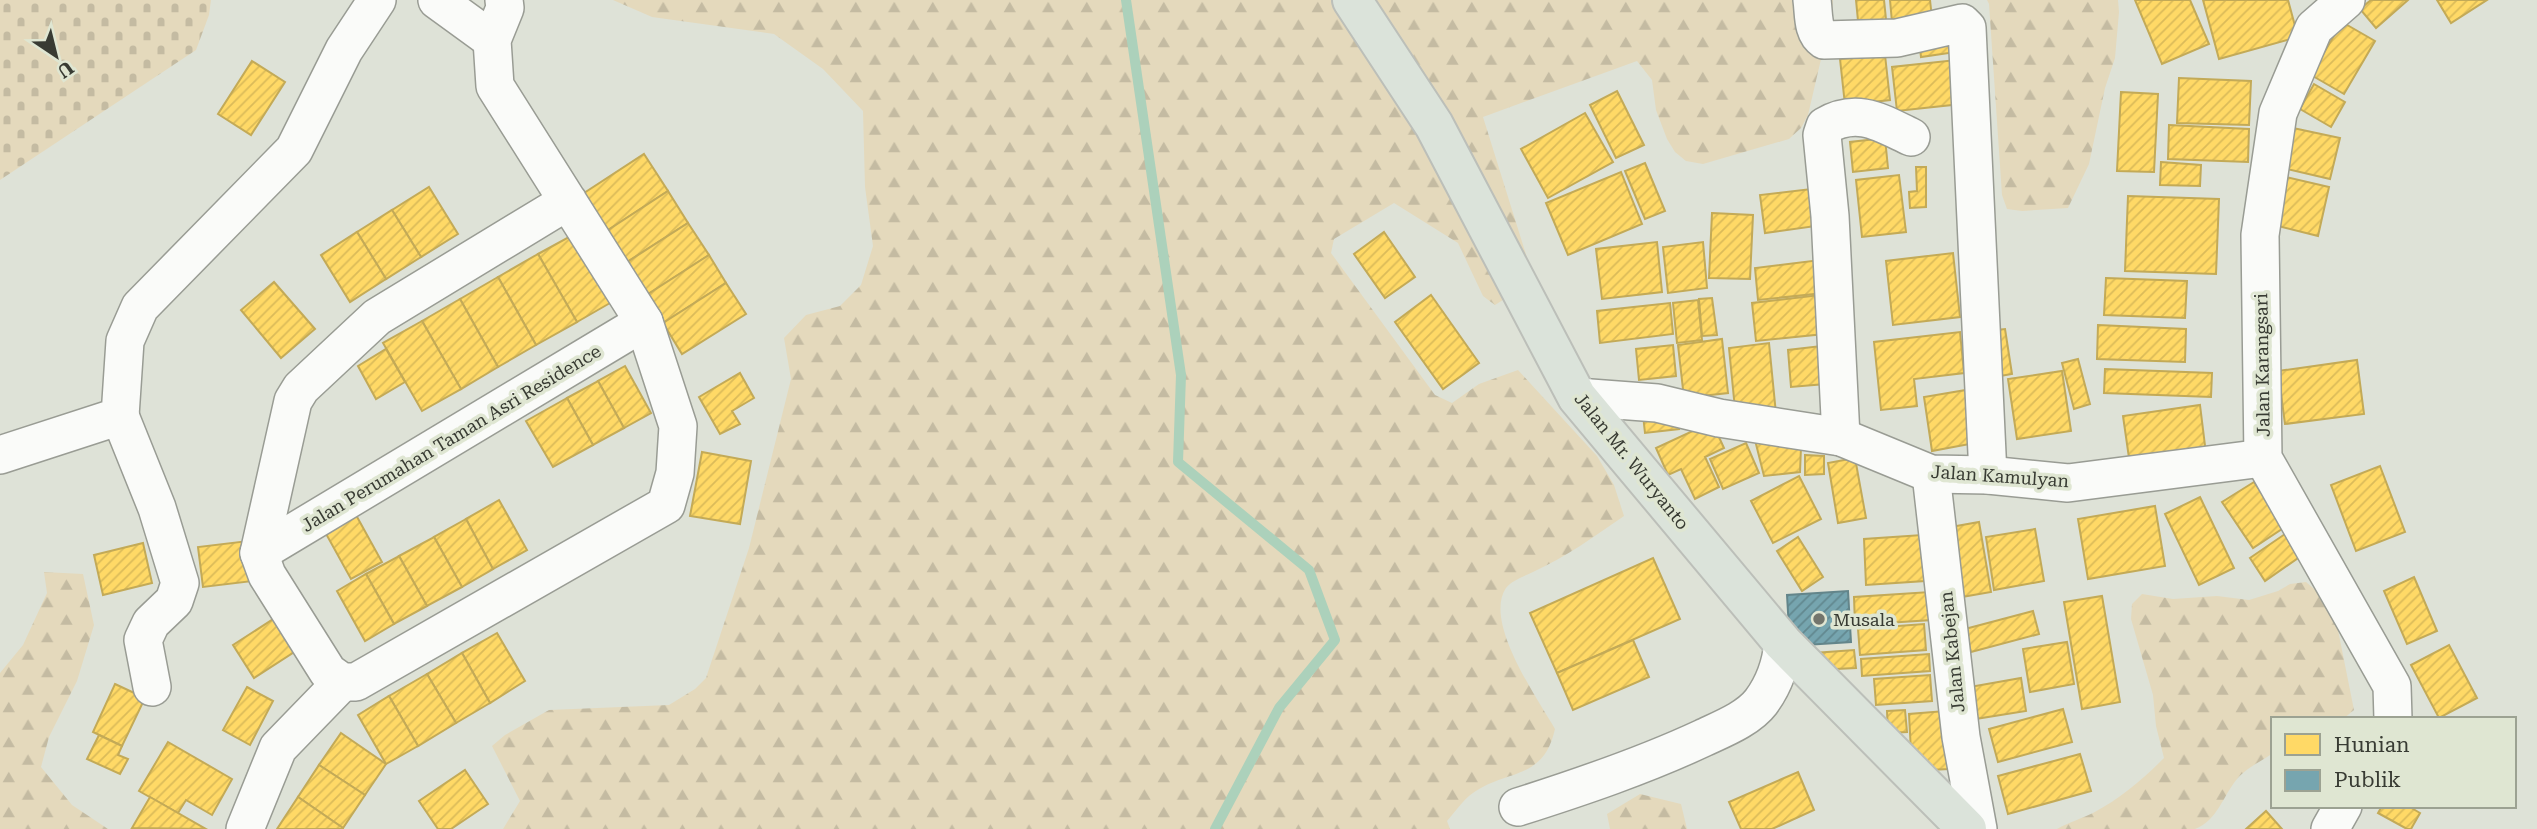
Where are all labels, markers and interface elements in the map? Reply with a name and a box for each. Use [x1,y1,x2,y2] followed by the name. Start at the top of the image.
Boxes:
[21,21,91,91] north arrow
[53,56,78,83] text: U
[2250,293,2274,437] street label: Jalan Karangsari
[297,340,605,536] street label: Jalan Perumahan Taman Asri Residence
[1570,388,1694,534] street label: Jalan Mr. Wuryanto
[1930,461,2070,491] street label: Jalan Kamulyan
[1935,590,1969,714] street label: Jalan Kabejan
[1833,609,1895,630] place label: Musala
[1811,611,1827,627] marker: Musala
[2271,717,2516,808] legend
[2334,733,2410,757] text: Hunian
[2334,768,2401,792] text: Publik

